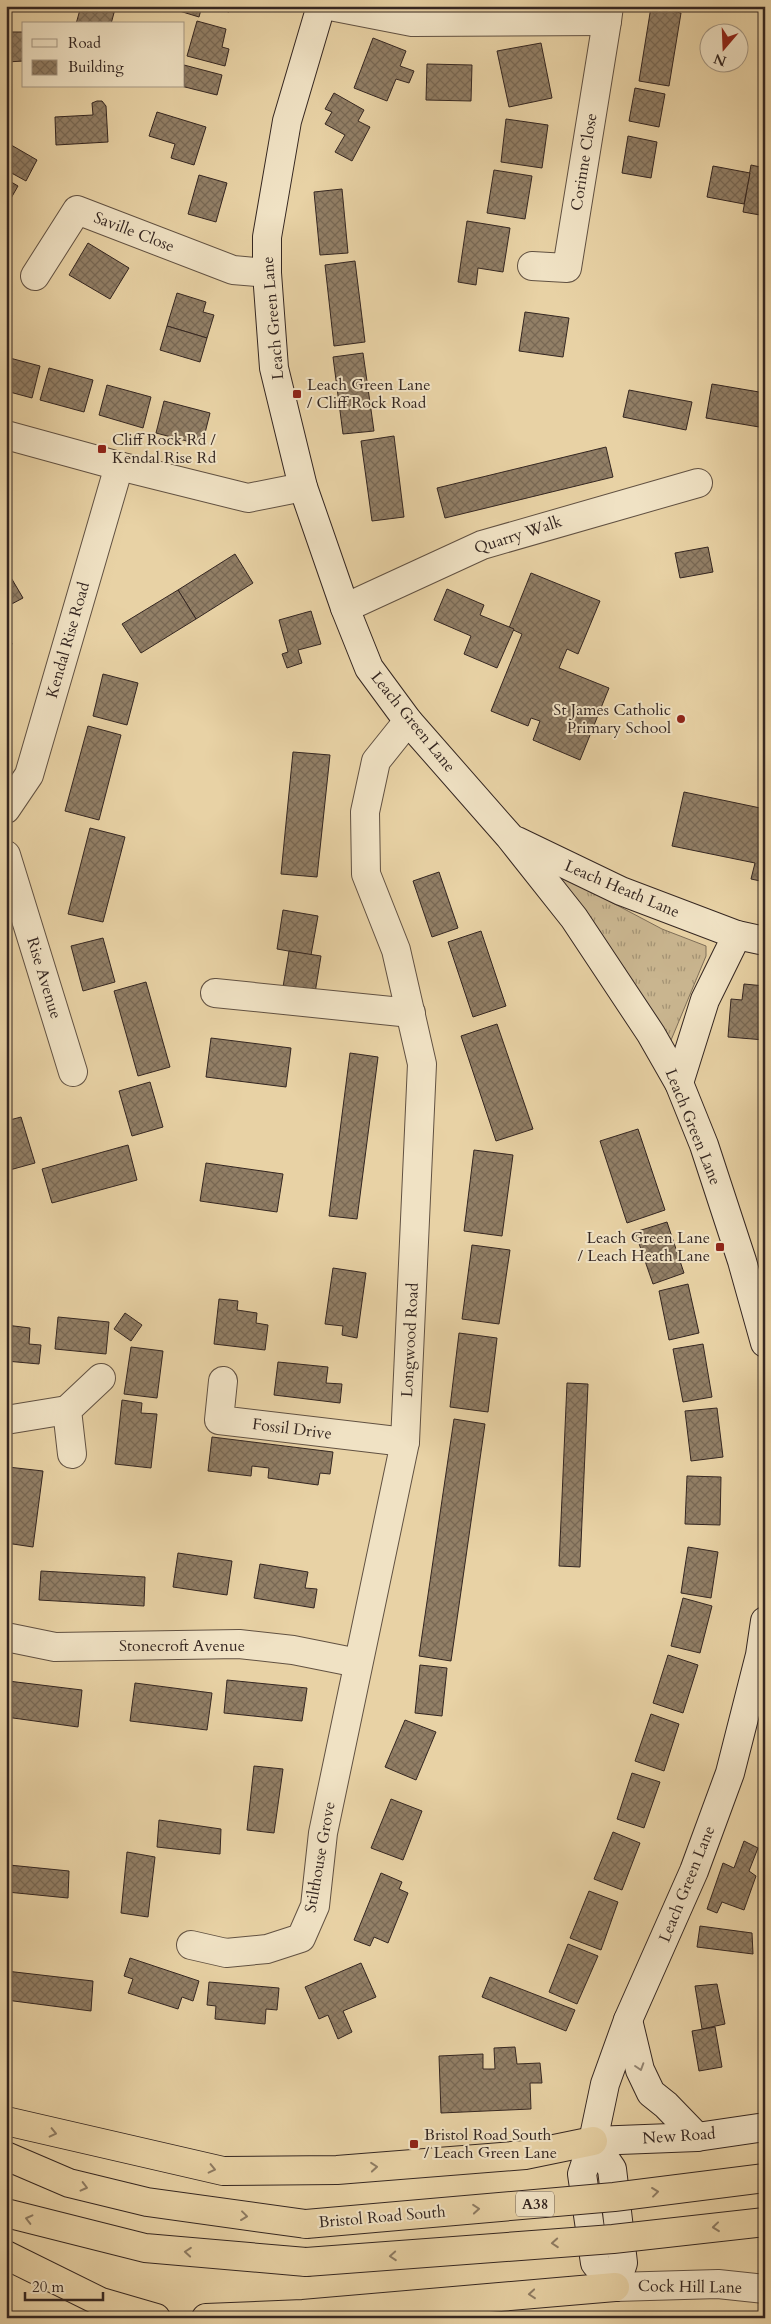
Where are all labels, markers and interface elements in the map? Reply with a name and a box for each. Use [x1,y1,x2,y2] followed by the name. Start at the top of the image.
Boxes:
[22,22,185,88] legend
[698,22,748,72] north arrow
[68,33,101,53] text: Road
[711,49,729,71] text: N
[68,57,124,77] text: Building
[565,112,603,212] street label: Corinne Close
[90,207,178,257] street label: Saville Close
[257,255,289,381] street label: Leach Green Lane
[307,374,431,414] place label: Leach Green Lane / Cliff Rock Road
[291,388,303,400] marker: Leach Green Lane / Cliff Rock Road
[112,429,217,469] place label: Cliff Rock Rd / Kendal Rise Rd
[96,443,108,455] marker: Cliff Rock Rd / Kendal Rise Rd
[471,510,565,560] street label: Quarry Walk
[41,579,95,701] street label: Kendal Rise Road
[366,667,460,777] street label: Leach Green Lane
[553,699,671,739] place label: St James Catholic Primary School
[675,713,687,725] marker: St James Catholic Primary School
[561,855,683,923] street label: Leach Heath Lane
[21,934,67,1022] street label: Rise Avenue
[660,1066,726,1188] street label: Leach Green Lane
[578,1227,710,1267] place label: Leach Green Lane / Leach Heath Lane
[714,1241,726,1253] marker: Leach Green Lane / Leach Heath Lane
[396,1282,424,1398] street label: Longwood Road
[251,1413,333,1445] street label: Fossil Drive
[119,1635,245,1657] street label: Stonecroft Avenue
[299,1800,341,1914] street label: Stilthouse Grove
[654,1823,720,1945] street label: Leach Green Lane
[634,2062,644,2071] one-way arrow
[642,2122,717,2150] street label: New Road
[424,2124,557,2164] place label: Bristol Road South / Leach Green Lane
[49,2127,58,2138] one-way arrow
[408,2138,420,2150] marker: Bristol Road South / Leach Green Lane
[370,2162,378,2173] one-way arrow
[208,2163,216,2174] one-way arrow
[80,2181,89,2192] one-way arrow
[652,2187,660,2198] one-way arrow
[516,2192,554,2216] road number: A38
[318,2200,447,2234] street label: Bristol Road South
[472,2204,480,2215] one-way arrow
[240,2210,248,2221] one-way arrow
[25,2214,34,2225] one-way arrow
[712,2221,720,2232] one-way arrow
[550,2237,558,2248] one-way arrow
[184,2247,192,2258] one-way arrow
[388,2250,396,2261] one-way arrow
[25,2269,102,2301] scale bar
[638,2275,742,2299] street label: Cock Hill Lane
[32,2277,64,2297] text: 20 m
[527,2288,535,2299] one-way arrow

